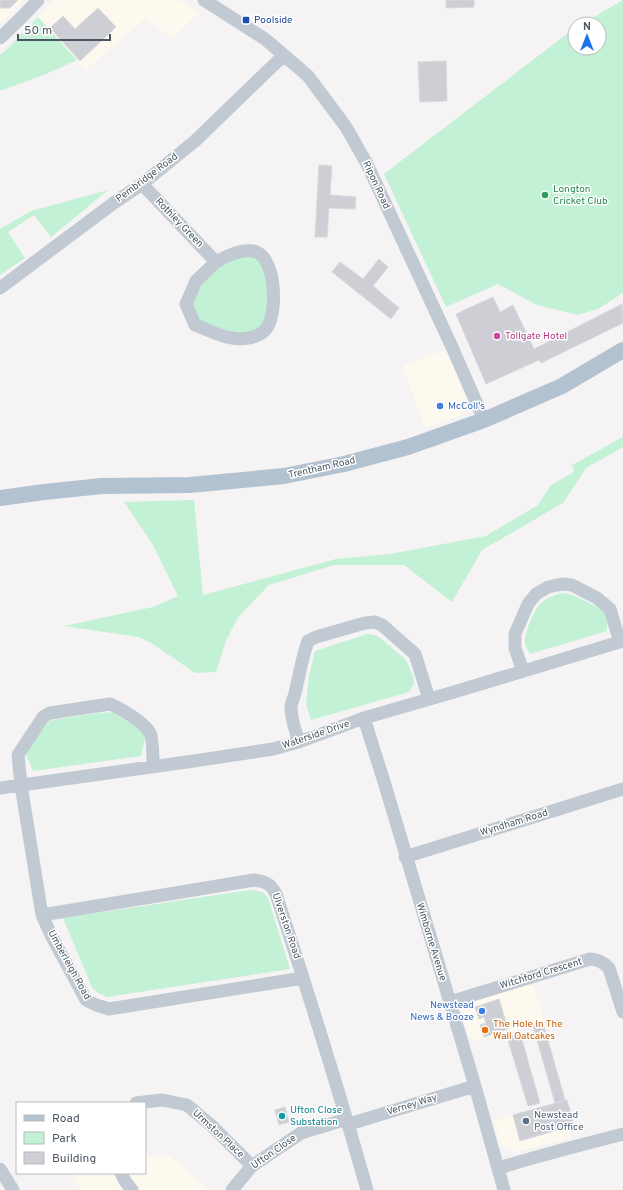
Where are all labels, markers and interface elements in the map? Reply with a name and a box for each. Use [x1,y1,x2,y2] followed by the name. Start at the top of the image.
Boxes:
[254,14,293,27] place label: Poolside
[241,15,251,25] marker: Poolside
[18,16,110,42] scale bar
[567,16,607,56] north arrow
[583,20,591,34] text: N
[24,23,52,39] text: 50 m
[113,150,181,206] street label: Pembridge Road
[359,159,393,211] street label: Ripon Road
[553,183,608,208] place label: Longton Cricket Club
[540,190,550,200] marker: Longton Cricket Club
[152,196,206,250] street label: Rothley Green
[505,330,567,343] place label: Tollgate Hotel
[492,331,502,341] marker: Tollgate Hotel
[448,400,485,413] place label: McColl's
[435,401,445,411] marker: McColl's
[287,454,357,482] street label: Trentham Road
[281,717,351,753] street label: Waterside Drive
[479,807,549,839] street label: Wyndham Road
[269,891,303,961] street label: Ulverston Road
[413,901,449,983] street label: Wimborne Avenue
[44,928,94,1002] street label: Umberleigh Road
[498,955,584,993] street label: Witchford Crescent
[410,999,474,1024] place label: Newstead News & Booze
[477,1006,487,1016] marker: Newstead News & Booze
[493,1018,563,1043] place label: The Hole In The Wall Oatcakes
[480,1025,490,1035] marker: The Hole In The Wall Oatcakes
[385,1091,439,1119] street label: Verney Way
[16,1102,146,1174] legend
[290,1104,342,1129] place label: Ufton Close Substation
[190,1107,246,1161] street label: Urmston Place
[534,1109,584,1134] place label: Newstead Post Office
[52,1111,80,1127] text: Road
[277,1111,287,1121] marker: Ufton Close Substation
[521,1116,531,1126] marker: Newstead Post Office
[52,1131,77,1147] text: Park
[249,1132,299,1172] street label: Ufton Close
[52,1151,96,1167] text: Building

